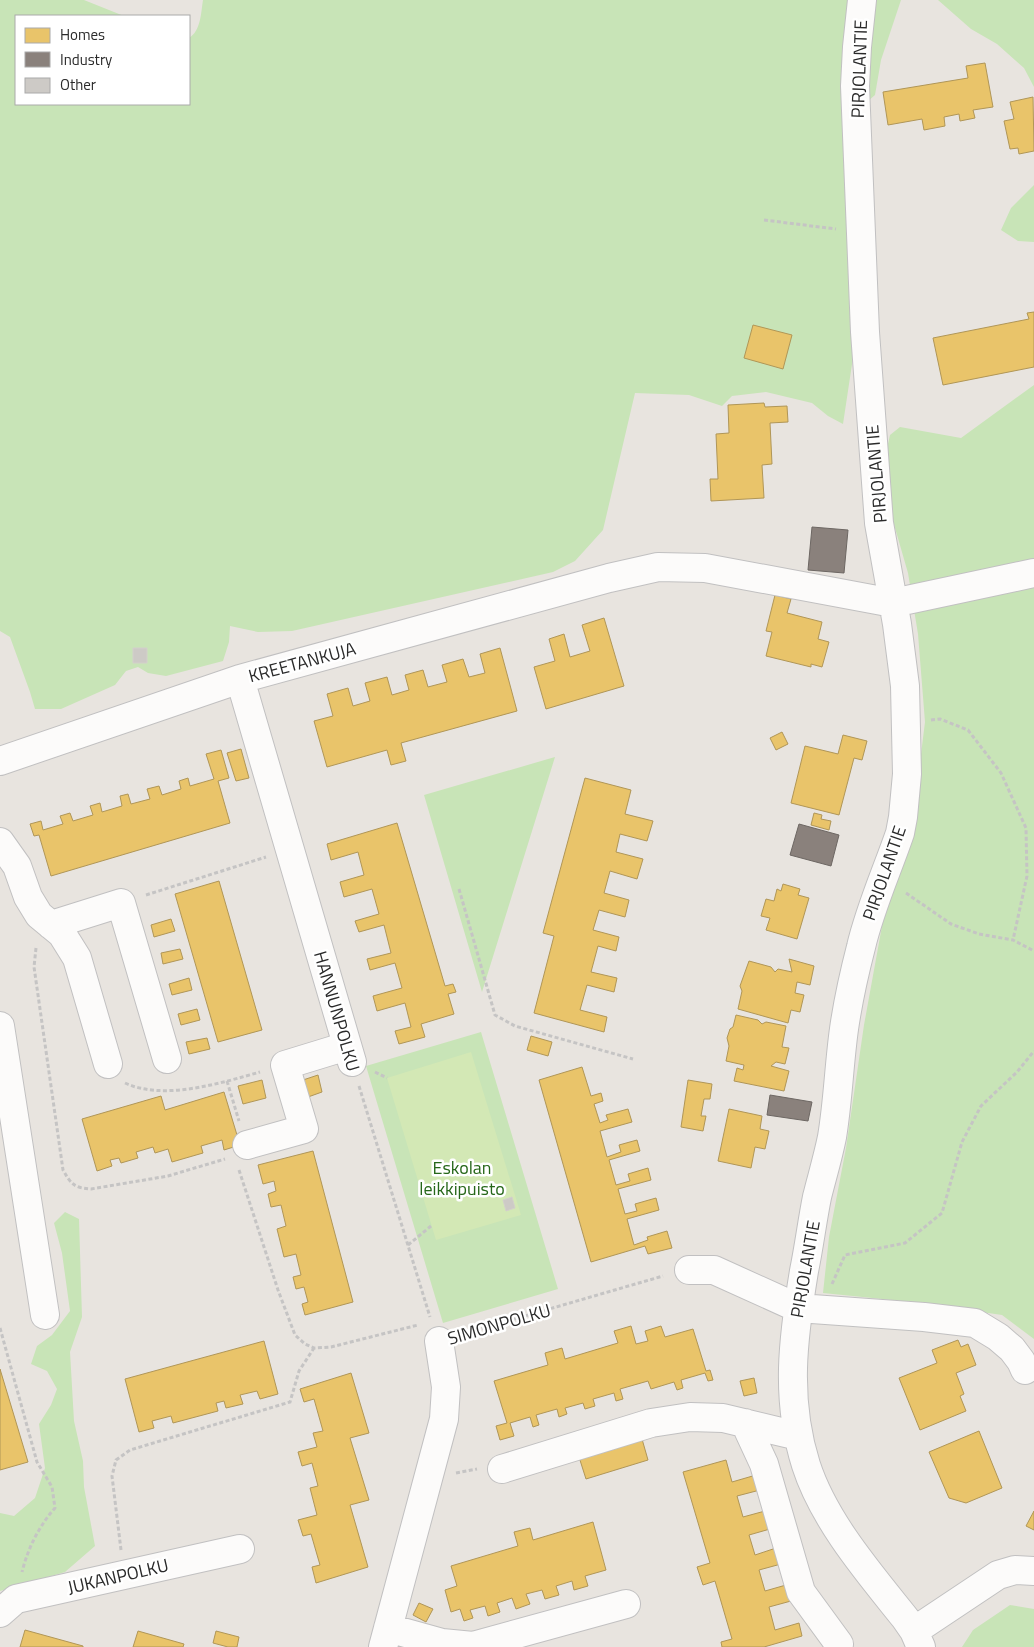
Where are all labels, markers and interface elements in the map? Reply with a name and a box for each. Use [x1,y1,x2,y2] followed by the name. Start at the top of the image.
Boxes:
[15,15,190,105] legend
[844,19,874,119] street label: PIRJOLANTIE
[60,23,105,46] text: Homes
[60,48,112,71] text: Industry
[60,73,96,96] text: Other
[858,424,894,524] street label: PIRJOLANTIE
[245,635,359,689] street label: KREETANKUJA
[855,822,913,924] street label: PIRJOLANTIE
[307,948,367,1074] street label: HANNUNPOLKU
[419,1154,505,1202] park label: Eskolan leikkipuisto
[783,1218,827,1320] street label: PIRJOLANTIE
[444,1296,554,1352] street label: SIMONPOLKU
[65,1551,171,1601] street label: JUKANPOLKU

